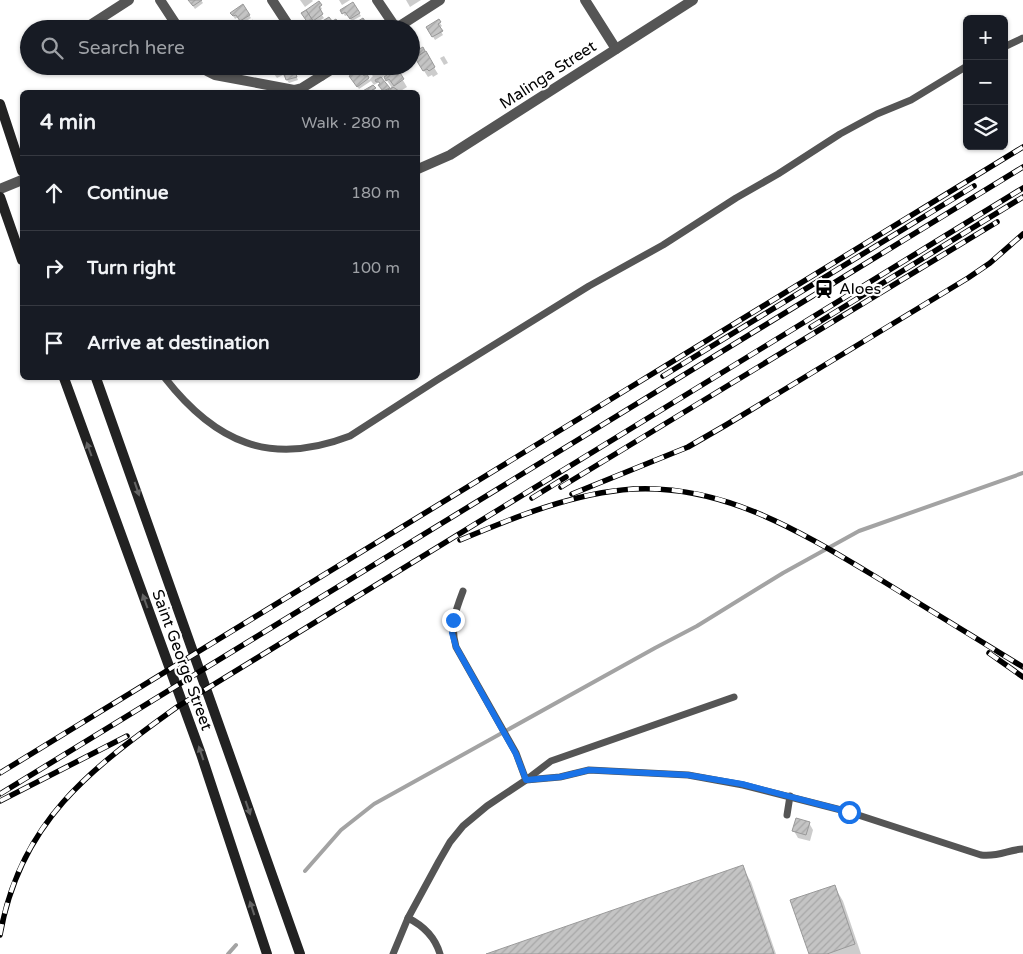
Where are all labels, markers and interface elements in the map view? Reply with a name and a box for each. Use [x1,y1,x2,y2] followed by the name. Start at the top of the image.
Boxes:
[963,15,1008,150] map controls
[963,15,1008,60] button: +
[20,20,420,75] search box
[38,34,66,62] icon: search
[496,36,600,114] street label: Malinga Street
[78,37,185,59] text: Search here
[963,60,1008,105] button: −
[963,105,1008,150] button: layers
[40,110,96,135] text: 4 min
[301,113,400,133] text: Walk · 280 m
[40,179,68,207] icon: ahead
[87,182,169,204] text: Continue
[351,183,400,203] text: 180 m
[40,254,68,282] icon: right
[87,257,175,279] text: Turn right
[351,258,400,278] text: 100 m
[813,278,835,300] station icon: Aloes
[839,279,881,299] place label: Aloes
[40,329,68,357] icon: arrive
[87,332,270,354] text: Arrive at destination
[85,441,92,456] one-way arrow
[133,482,141,497] one-way arrow
[147,587,217,733] street label: Saint George Street
[141,593,149,608] one-way arrow
[442,609,465,632] route end
[197,746,204,761] one-way arrow
[244,801,252,816] one-way arrow
[838,801,861,824] route start
[248,900,255,915] one-way arrow

